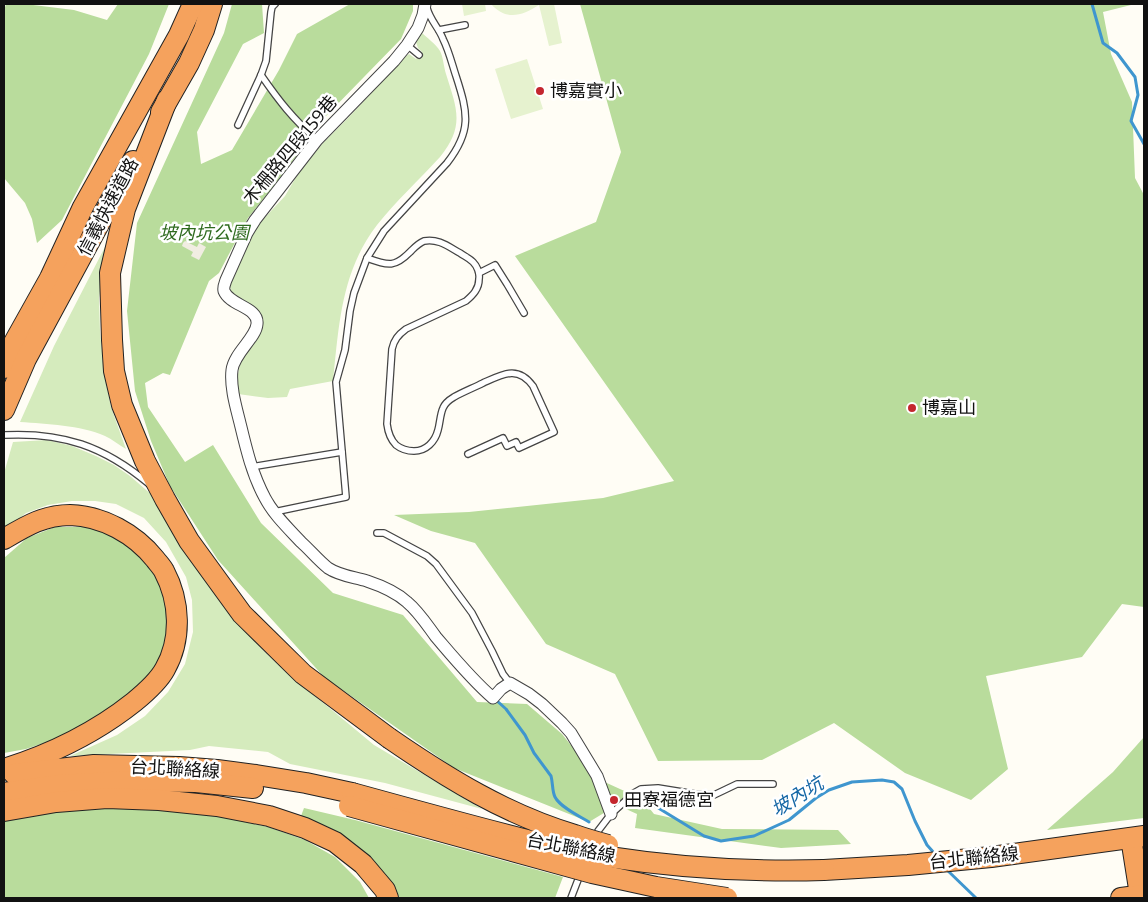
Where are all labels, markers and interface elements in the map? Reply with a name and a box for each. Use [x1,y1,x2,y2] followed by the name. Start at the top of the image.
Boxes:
[550,80,622,102] place label: 博嘉實小
[534,85,546,97] marker: 博嘉實小
[238,91,342,209] street label: 木柵路四段159巷
[73,154,143,260] street label: 信義快速道路
[159,222,252,244] park label: 坡內坑公園
[922,397,976,419] place label: 博嘉山
[906,402,918,414] marker: 博嘉山
[129,756,221,782] street label: 台北聯絡線
[767,770,830,821] water label: 坡內坑
[624,789,714,811] place label: 田寮福德宮
[608,794,620,806] marker: 田寮福德宮
[525,829,617,867] street label: 台北聯絡線
[928,842,1020,874] street label: 台北聯絡線

